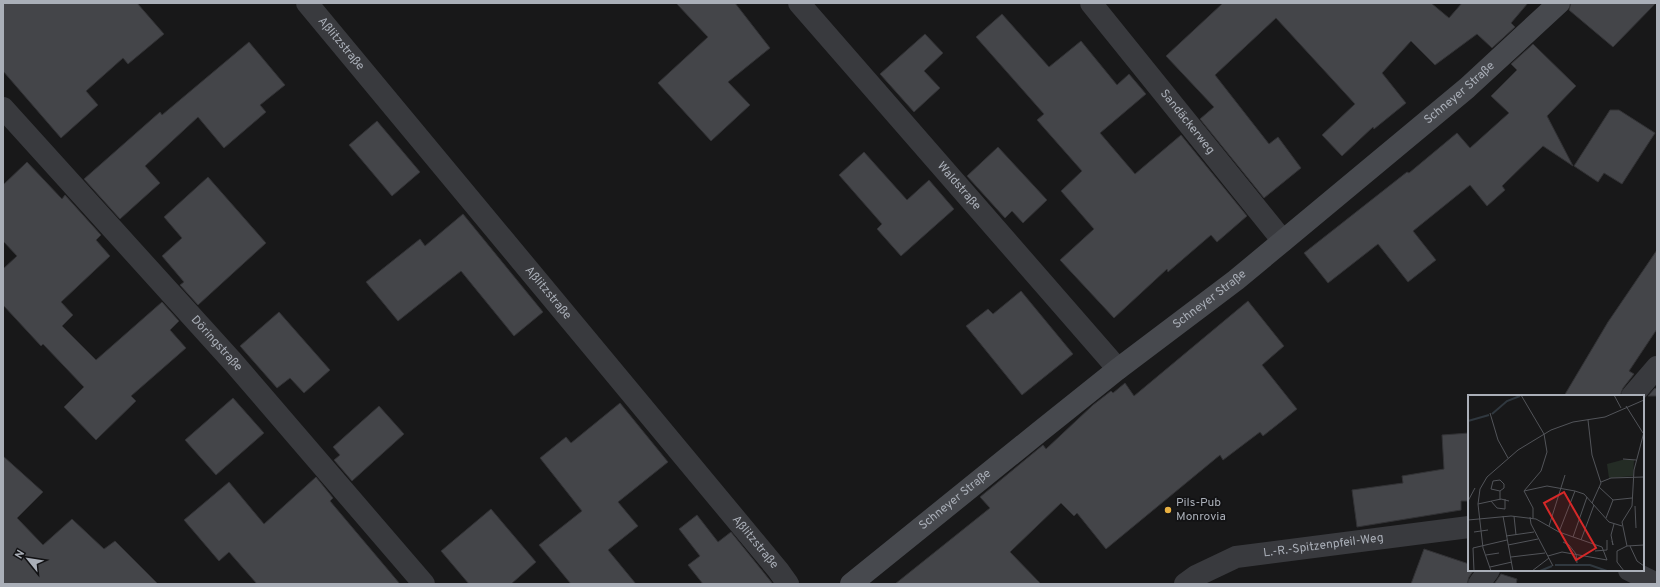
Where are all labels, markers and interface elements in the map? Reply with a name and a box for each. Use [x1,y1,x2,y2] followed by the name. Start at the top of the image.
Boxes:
[314,14,368,74] street label: Aßlitzstraße
[1421,58,1498,128] street label: Schneyer Straße
[1156,86,1218,158] street label: Sandäckerweg
[933,159,984,214] street label: Waldstraße
[521,263,575,323] street label: Aßlitzstraße
[1170,266,1250,333] street label: Schneyer Straße
[187,312,246,375] street label: Döringstraße
[1468,395,1644,571] inset map
[916,466,995,534] street label: Schneyer Straße
[1176,495,1226,525] place label: Pils-Pub Monrovia
[1163,505,1173,515] marker: Pils-Pub Monrovia
[728,512,782,572] street label: Aßlitzstraße
[1262,530,1385,561] street label: L.-R.-Spitzenpfeil-Weg
[8,539,48,579] north arrow
[12,548,28,561] text: N

